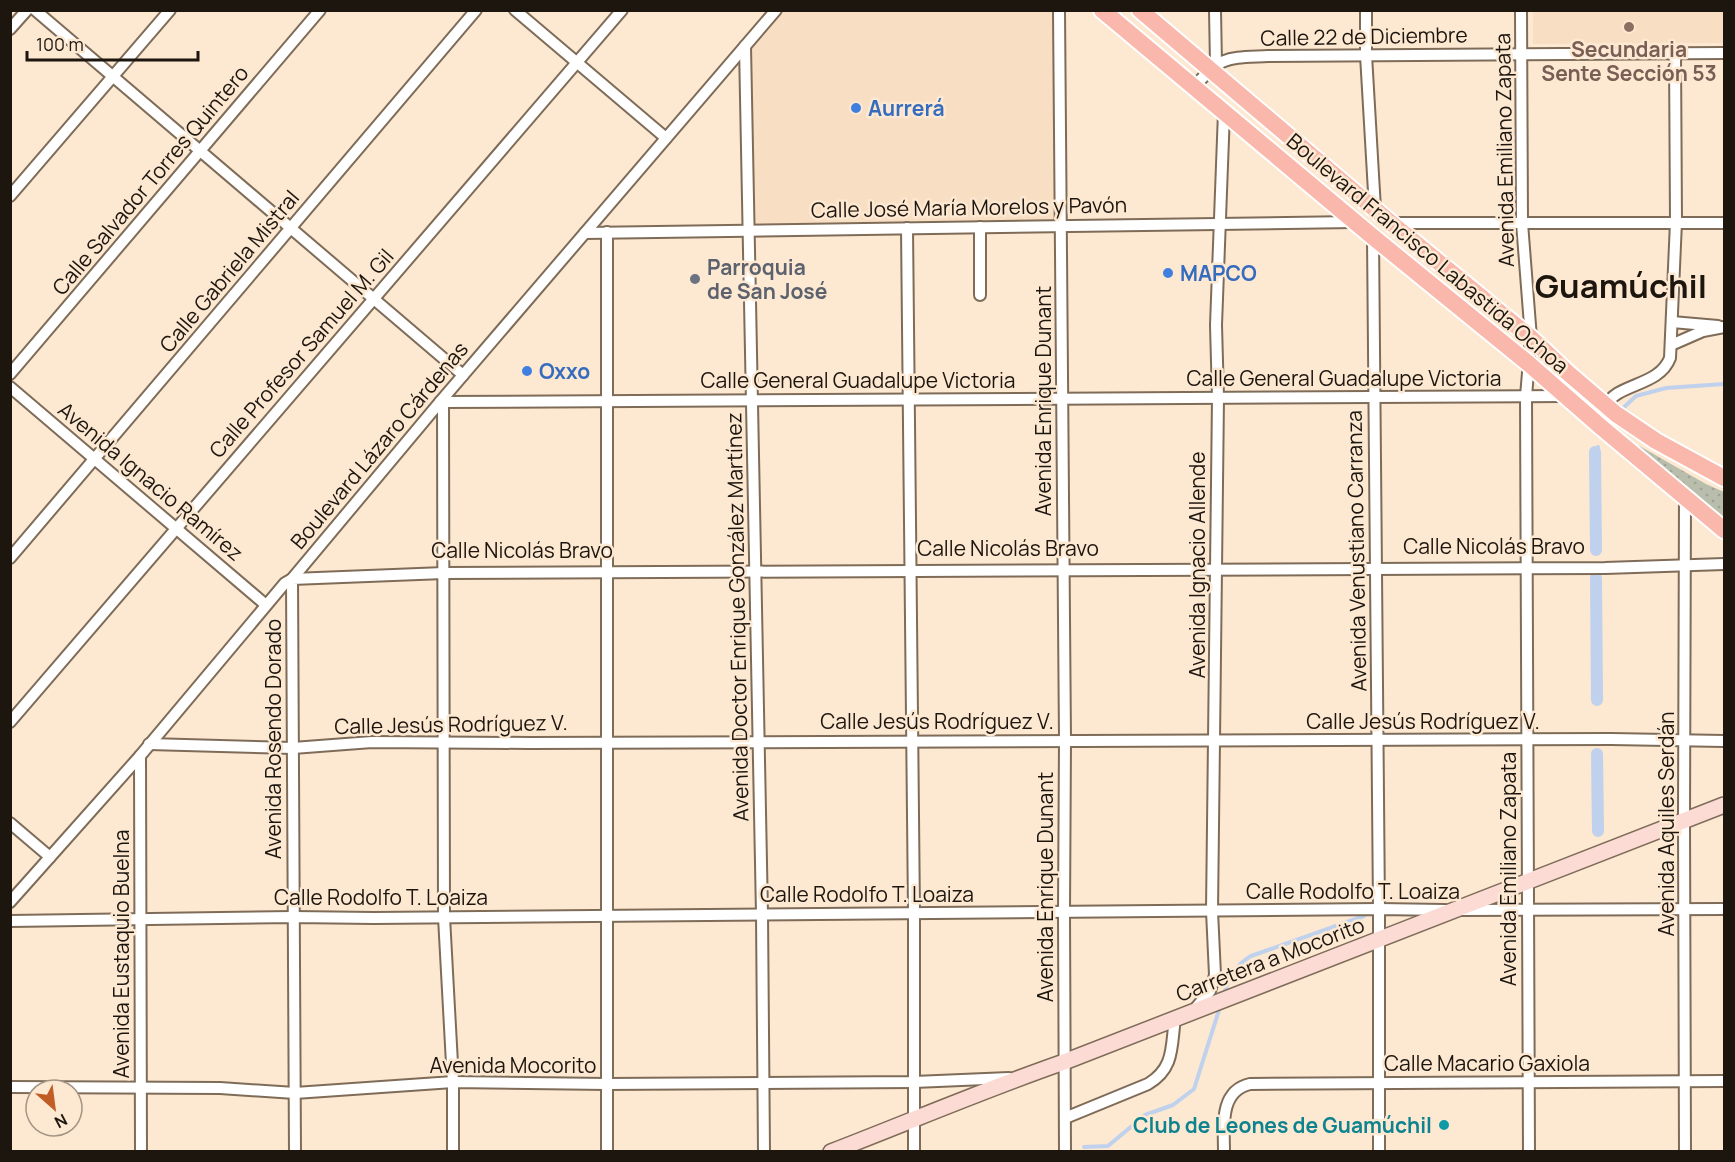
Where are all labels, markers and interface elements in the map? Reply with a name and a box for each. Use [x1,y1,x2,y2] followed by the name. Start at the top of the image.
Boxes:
[1260,20,1468,52] street label: Calle 22 de Diciembre
[1622,20,1636,34] marker: Secundaria Sente Sección 53
[27,24,198,62] scale bar
[36,32,84,56] text: 100 m
[1488,33,1520,267] street label: Avenida Emiliano Zapata
[1541,35,1717,87] place label: Secundaria Sente Sección 53
[46,59,254,301] street label: Calle Salvador Torres Quintero
[868,94,945,122] place label: Aurrerá
[849,101,863,115] marker: Aurrerá
[1281,127,1575,379] street label: Boulevard Francisco Labastida Ochoa
[153,184,305,358] street label: Calle Gabriela Mistral
[811,190,1127,224] street label: Calle José María Morelos y Pavón
[203,243,399,463] street label: Calle Profesor Samuel M. Gil
[707,253,827,305] place label: Parroquia de San José
[1180,259,1257,287] place label: MAPCO
[1535,263,1707,308] district label: Guamúchil
[1161,266,1175,280] marker: MAPCO
[688,272,702,286] marker: Parroquia de San José
[1029,286,1057,516] street label: Avenida Enrique Dunant
[284,336,474,554] street label: Boulevard Lázaro Cárdenas
[539,357,590,385] place label: Oxxo
[520,364,534,378] marker: Oxxo
[1186,364,1502,392] street label: Calle General Guadalupe Victoria
[700,366,1016,394] street label: Calle General Guadalupe Victoria
[53,395,249,567] street label: Avenida Ignacio Ramírez
[1340,410,1372,692] street label: Avenida Venustiano Carranza
[719,412,755,822] street label: Avenida Doctor Enrique González Martínez
[1183,452,1211,678] street label: Avenida Ignacio Allende
[1403,532,1585,560] street label: Calle Nicolás Bravo
[917,534,1099,562] street label: Calle Nicolás Bravo
[431,536,613,564] street label: Calle Nicolás Bravo
[259,619,287,859] street label: Avenida Rosendo Dorado
[820,707,1054,735] street label: Calle Jesús Rodríguez V.
[1306,707,1540,735] street label: Calle Jesús Rodríguez V.
[334,708,568,740] street label: Calle Jesús Rodríguez V.
[1652,711,1680,937] street label: Avenida Aquiles Serdán
[1494,752,1522,986] street label: Avenida Emiliano Zapata
[1031,772,1059,1002] street label: Avenida Enrique Dunant
[107,829,135,1079] street label: Avenida Eustaquio Buelna
[1246,877,1460,905] street label: Calle Rodolfo T. Loaiza
[760,880,974,908] street label: Calle Rodolfo T. Loaiza
[274,883,488,911] street label: Calle Rodolfo T. Loaiza
[1172,910,1368,1008] street label: Carretera a Mocorito
[1384,1049,1590,1077] street label: Calle Macario Gaxiola
[429,1051,597,1079] street label: Avenida Mocorito
[24,1078,84,1138] north arrow
[51,1109,71,1134] text: N
[1133,1111,1432,1139] place label: Club de Leones de Guamúchil
[1437,1118,1451,1132] marker: Club de Leones de Guamúchil

